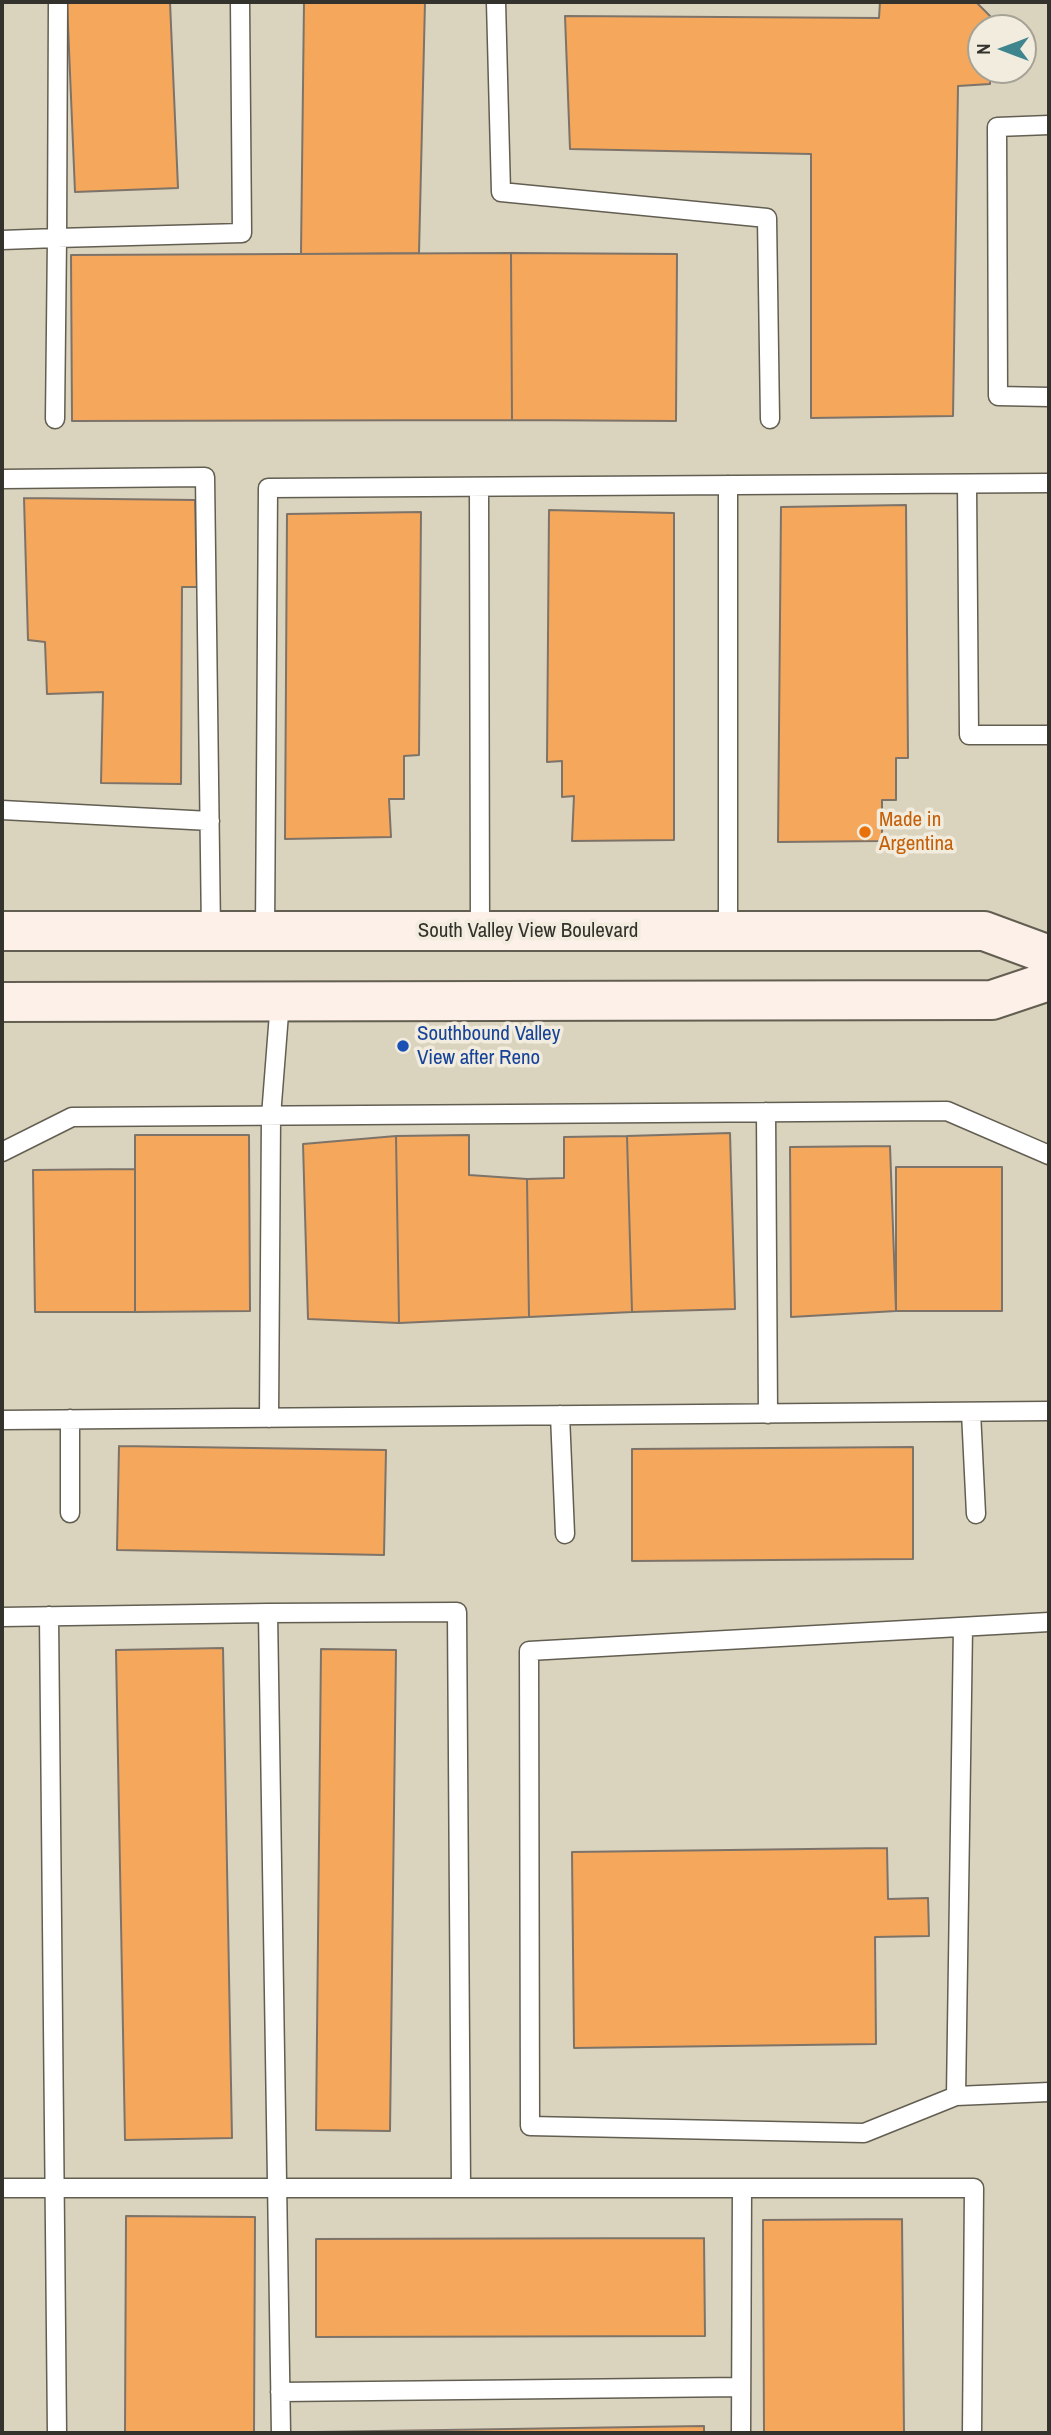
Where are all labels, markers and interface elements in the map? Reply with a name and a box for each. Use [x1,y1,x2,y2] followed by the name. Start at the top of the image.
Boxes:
[967,14,1037,84] north arrow
[970,43,996,55] text: N
[879,807,954,857] place label: Made in Argentina
[857,824,873,840] marker: Made in Argentina
[418,918,638,944] street label: South Valley View Boulevard
[417,1021,560,1071] place label: Southbound Valley View after Reno
[395,1038,411,1054] marker: Southbound Valley View after Reno

